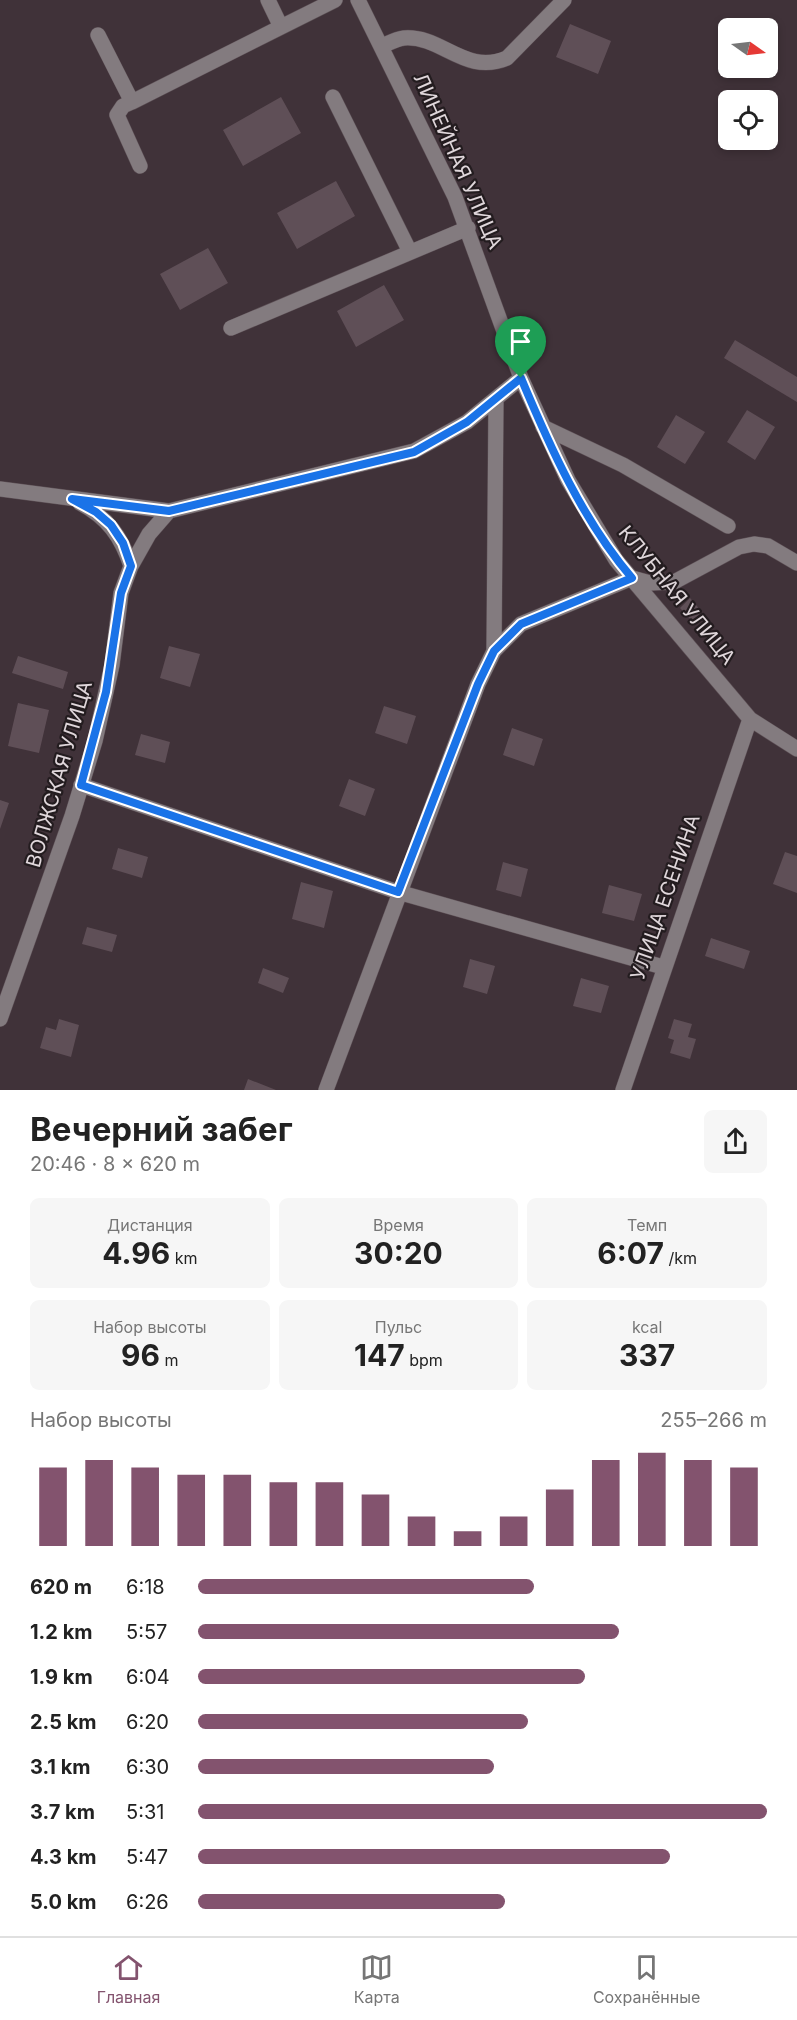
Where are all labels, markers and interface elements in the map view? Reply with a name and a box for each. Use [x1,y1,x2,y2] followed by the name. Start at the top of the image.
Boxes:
[718,18,778,78] north arrow
[718,18,778,150] map controls
[408,69,509,253] street label: ЛИНЕЙНАЯ УЛИЦА
[718,90,778,150] button: locate
[495,316,546,378] pin
[504,325,537,358] icon: arrive
[614,521,741,669] street label: КЛУБНАЯ УЛИЦА
[21,678,97,870] street label: ВОЛЖСКАЯ УЛИЦА
[625,811,705,983] street label: УЛИЦА ЕСЕНИНА
[30,1109,293,1149] text: Вечерний забег
[704,1110,767,1173] button: share
[30,1152,200,1176] text: 20:46 · 8 × 620 m
[107,1215,193,1235] text: Дистанция
[373,1215,424,1235] text: Время
[627,1215,667,1235] text: Темп
[102,1235,170,1271] text: 4.96
[354,1235,443,1271] text: 30:20
[597,1235,664,1271] text: 6:07
[170,1248,197,1268] text: km
[664,1248,697,1268] text: /km
[93,1317,206,1337] text: Набор высоты
[375,1317,422,1337] text: Пульс
[632,1317,662,1337] text: kcal
[121,1337,160,1373] text: 96
[354,1337,405,1373] text: 147
[619,1337,675,1373] text: 337
[160,1350,179,1370] text: m
[405,1350,443,1370] text: bpm
[30,1408,172,1432] text: Набор высоты
[660,1408,767,1432] text: 255–266 m
[30,1575,92,1599] text: 620 m
[126,1575,165,1599] text: 6:18
[30,1620,93,1644] text: 1.2 km
[126,1620,167,1644] text: 5:57
[30,1665,93,1689] text: 1.9 km
[126,1665,170,1689] text: 6:04
[30,1710,97,1734] text: 2.5 km
[126,1710,169,1734] text: 6:20
[30,1755,91,1779] text: 3.1 km
[126,1755,169,1779] text: 6:30
[30,1800,95,1824] text: 3.7 km
[126,1800,164,1824] text: 5:31
[30,1845,97,1869] text: 4.3 km
[126,1845,168,1869] text: 5:47
[30,1890,97,1914] text: 5.0 km
[126,1890,169,1914] text: 6:26
[97,1951,160,2007] tab: Главная
[354,1951,400,2007] tab: Карта
[593,1951,700,2007] tab: Сохранённые

